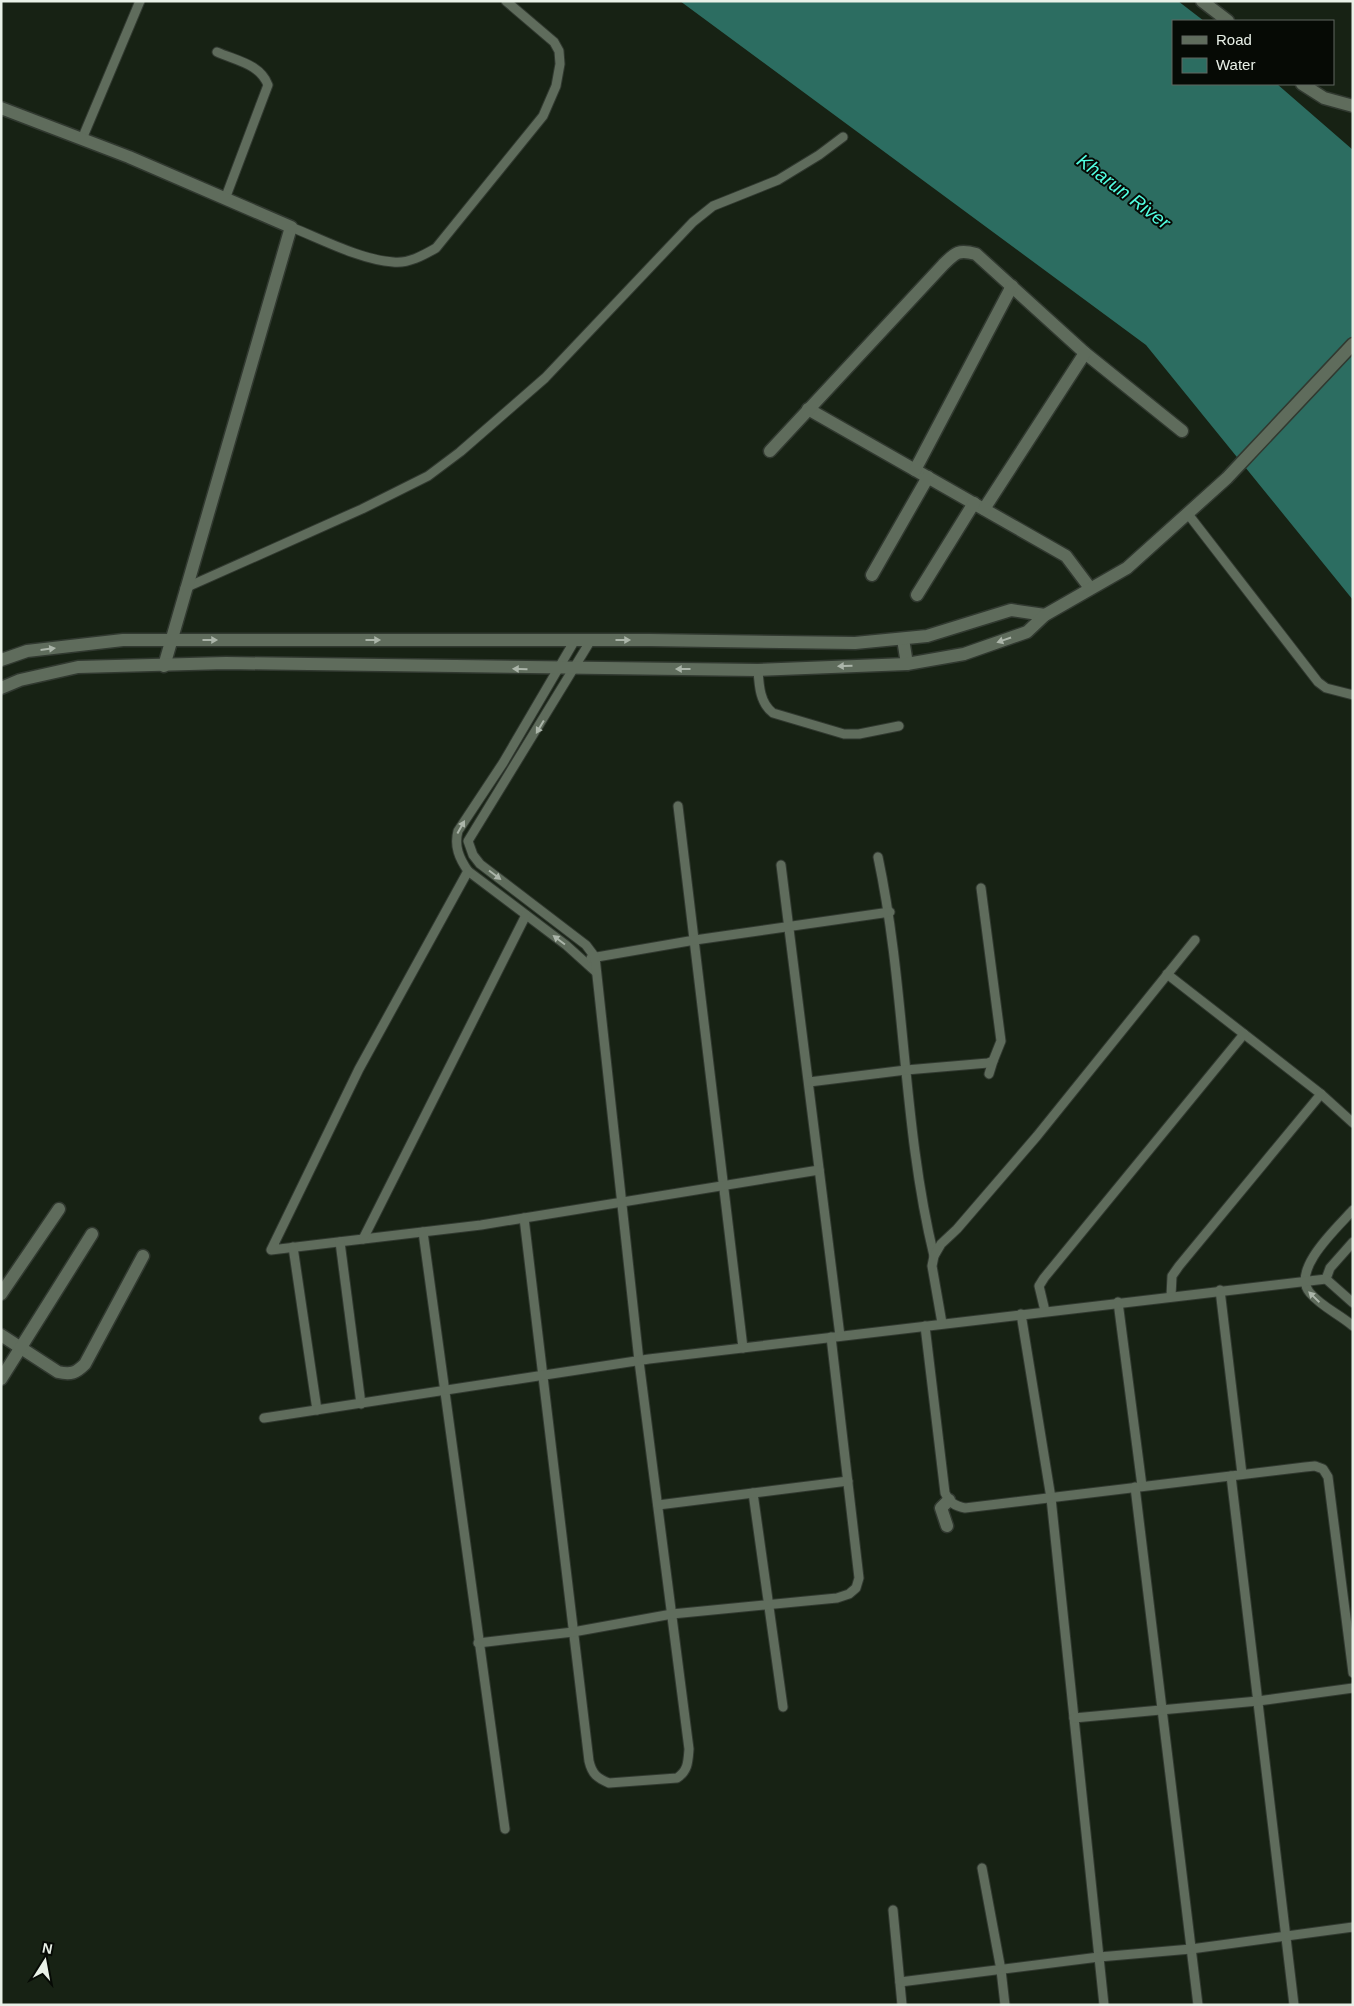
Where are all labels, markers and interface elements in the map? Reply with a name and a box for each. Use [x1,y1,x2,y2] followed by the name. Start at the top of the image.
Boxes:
[1172,20,1334,85] legend
[1216,31,1252,48] text: Road
[1216,56,1255,73] text: Water
[1073,150,1175,234] water label: Kharun River
[203,636,219,644] one-way arrow
[365,636,381,644] one-way arrow
[615,636,631,644] one-way arrow
[997,637,1012,644] one-way arrow
[41,645,57,653] one-way arrow
[837,663,853,671] one-way arrow
[512,664,528,672] one-way arrow
[675,665,691,673] one-way arrow
[535,720,544,733] one-way arrow
[457,819,465,834] one-way arrow
[488,870,501,881] one-way arrow
[552,935,566,945] one-way arrow
[1308,1291,1320,1303] one-way arrow
[20,1936,70,1986] north arrow
[41,1939,54,1957] text: N

